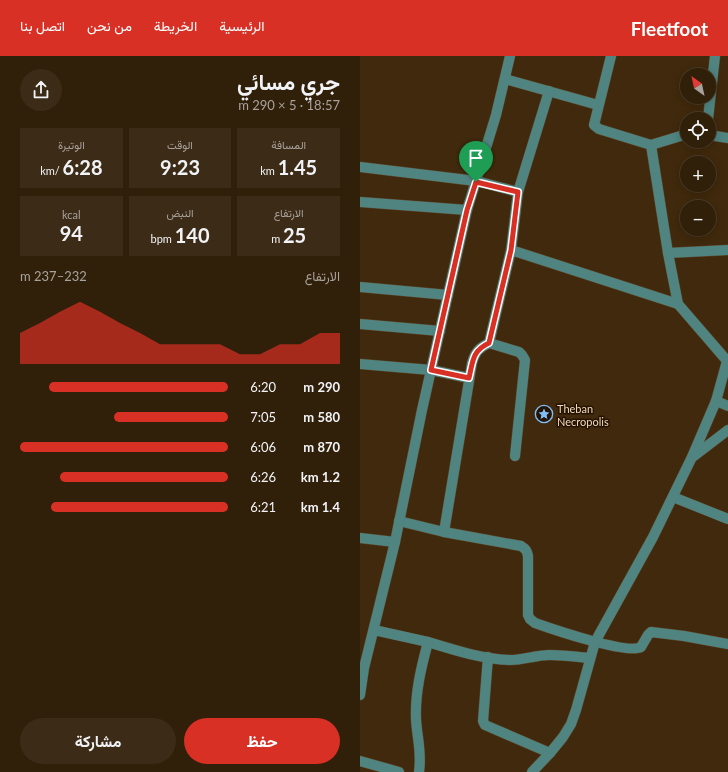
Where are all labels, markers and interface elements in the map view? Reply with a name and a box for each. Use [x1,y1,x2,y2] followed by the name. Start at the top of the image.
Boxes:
[20,17,65,34] text: اتصل بنا
[87,17,132,34] text: من نحن
[154,17,197,34] text: الخريطة
[219,17,264,34] text: الرئيسية
[631,17,708,40] text: Fleetfoot
[237,68,340,95] text: جري مسائي
[680,68,716,104] north arrow
[680,68,716,236] map controls
[20,69,62,111] button: share
[238,97,340,113] text: 18:57 · 5 × 290 m
[680,112,716,148] button: locate
[58,138,85,151] text: الوتيرة
[167,138,193,151] text: الوقت
[271,138,306,151] text: المسافة
[459,141,493,182] pin
[465,147,487,169] icon: arrive
[63,155,103,179] text: 6:28
[160,155,200,179] text: 9:23
[278,155,317,179] text: 1.45
[680,156,716,192] button: +
[40,164,63,177] text: /km
[260,164,278,177] text: km
[680,200,716,236] button: −
[166,206,194,219] text: النبض
[274,206,304,219] text: الارتفاع
[62,208,81,221] text: kcal
[60,221,83,245] text: 94
[175,223,210,247] text: 140
[283,223,306,247] text: 25
[151,232,175,245] text: bpm
[271,232,283,245] text: m
[20,268,87,284] text: 232–237 m
[305,268,340,284] text: الارتفاع
[250,379,276,395] text: 6:20
[303,379,340,395] text: 290 m
[557,402,609,428] place label: Theban Necropolis
[534,404,554,424] place icon: Theban Necropolis
[250,409,276,425] text: 7:05
[303,409,340,425] text: 580 m
[250,439,276,455] text: 6:06
[303,439,340,455] text: 870 m
[250,469,276,485] text: 6:26
[301,469,340,485] text: 1.2 km
[250,499,276,515] text: 6:21
[301,499,340,515] text: 1.4 km
[20,718,176,764] button: مشاركة
[184,718,340,764] button: حفظ

